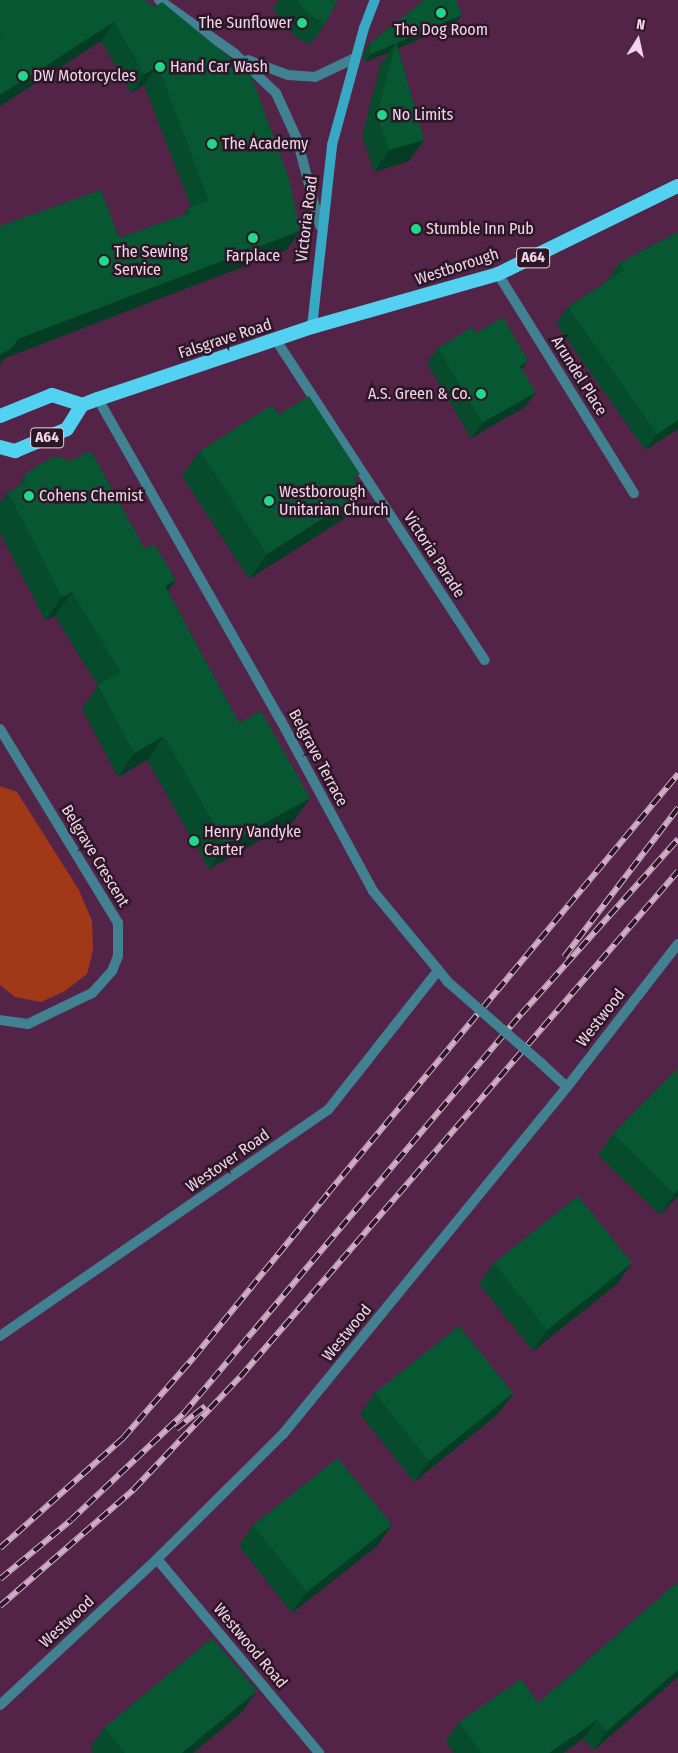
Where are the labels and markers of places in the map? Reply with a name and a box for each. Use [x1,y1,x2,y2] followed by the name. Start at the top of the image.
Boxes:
[435,7,447,19] marker: The Dog Room
[199,13,292,33] place label: The Sunflower
[296,17,308,29] marker: The Sunflower
[394,20,488,40] place label: The Dog Room
[170,57,268,77] place label: Hand Car Wash
[154,61,166,73] marker: Hand Car Wash
[33,66,136,86] place label: DW Motorcycles
[17,70,29,82] marker: DW Motorcycles
[392,105,453,125] place label: No Limits
[376,109,388,121] marker: No Limits
[222,134,308,154] place label: The Academy
[206,138,218,150] marker: The Academy
[426,219,534,239] place label: Stumble Inn Pub
[410,223,422,235] marker: Stumble Inn Pub
[247,232,259,244] marker: Farplace
[114,242,188,280] place label: The Sewing Service
[226,246,280,266] place label: Farplace
[98,255,110,267] marker: The Sewing Service
[368,384,471,404] place label: A.S. Green & Co.
[475,388,487,400] marker: A.S. Green & Co.
[279,482,389,520] place label: Westborough Unitarian Church
[39,486,143,506] place label: Cohens Chemist
[23,490,35,502] marker: Cohens Chemist
[263,495,275,507] marker: Westborough Unitarian Church
[204,822,301,860] place label: Henry Vandyke Carter
[188,835,200,847] marker: Henry Vandyke Carter

